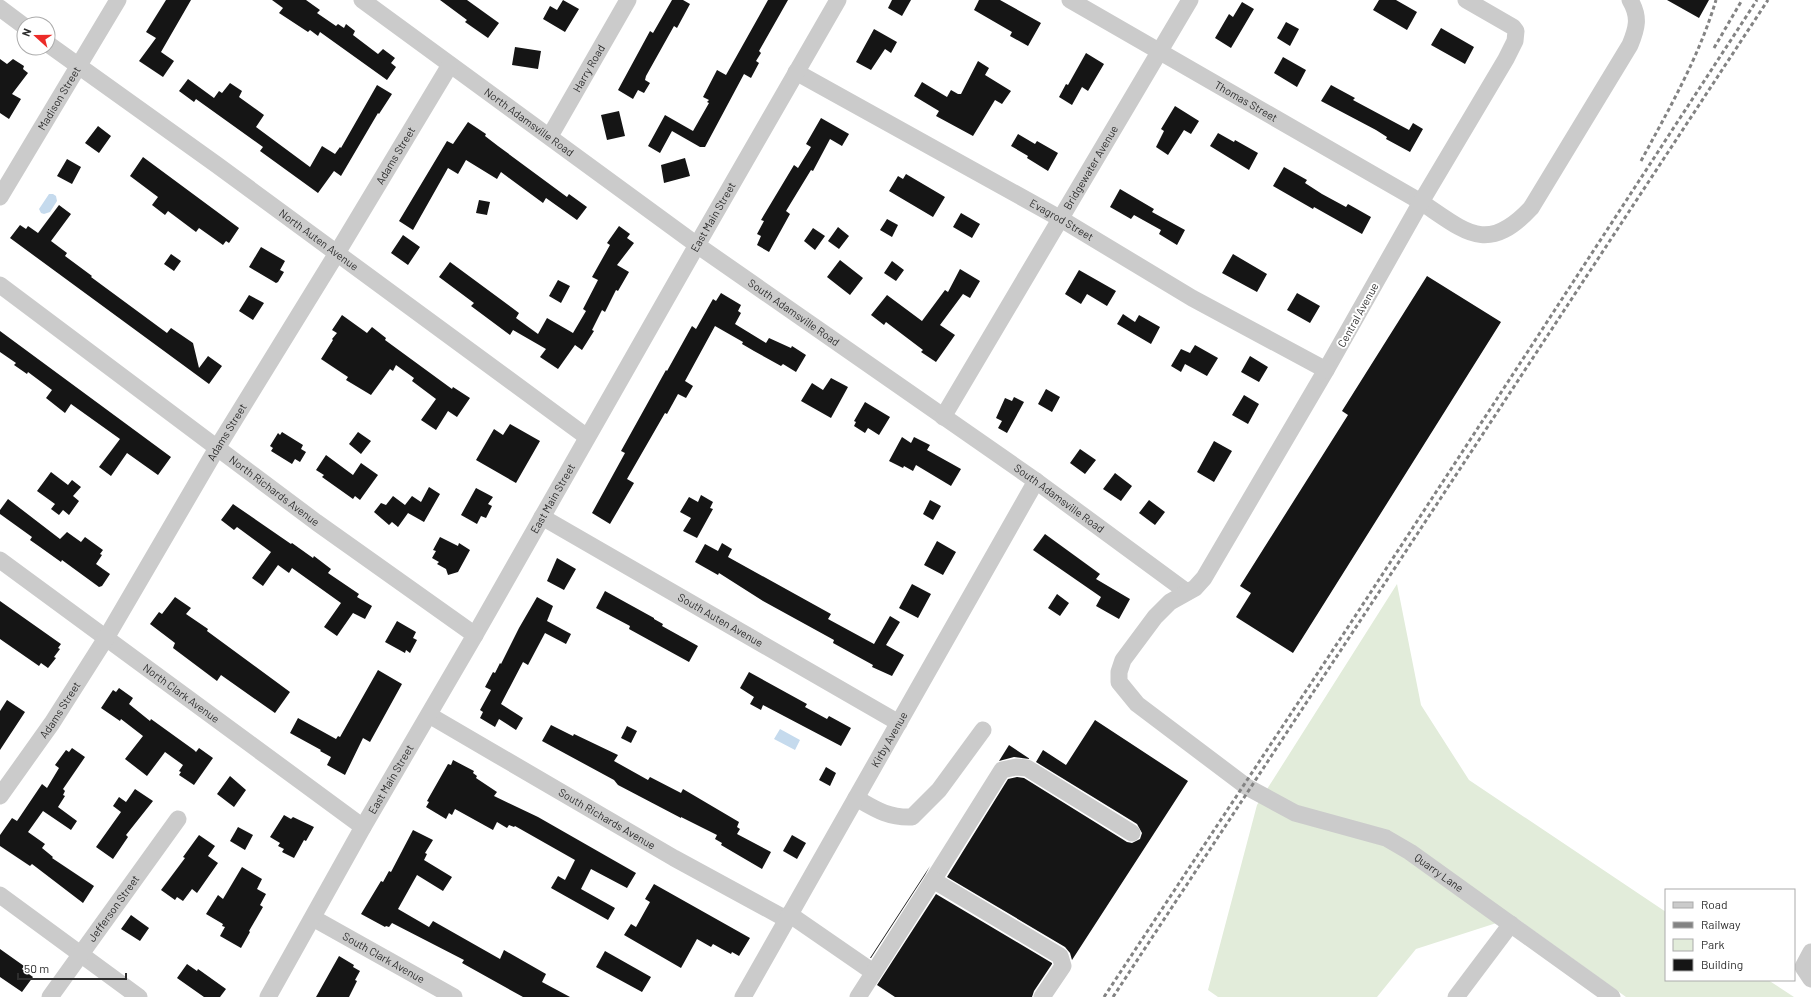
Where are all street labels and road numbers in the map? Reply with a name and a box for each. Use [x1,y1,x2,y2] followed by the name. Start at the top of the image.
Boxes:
[570,42,607,94] street label: Harry Road
[35,64,83,132] street label: Madison Street
[1212,78,1280,124] street label: Thomas Street
[482,85,577,159] street label: North Adamsville Road
[1060,123,1120,212] street label: Bridgewater Avenue
[373,124,417,186] street label: Adams Street
[687,180,738,254] street label: East Main Street
[1028,196,1096,243] street label: Evagrod Street
[277,206,361,273] street label: North Auten Avenue
[746,276,842,348] street label: South Adamsville Road
[1334,280,1381,349] street label: Central Avenue
[204,401,249,463] street label: Adams Street
[227,452,322,528] street label: North Richards Avenue
[527,461,577,536] street label: East Main Street
[1012,461,1107,535] street label: South Adamsville Road
[676,590,766,649] street label: South Auten Avenue
[141,661,222,725] street label: North Clark Avenue
[36,679,83,740] street label: Adams Street
[868,709,910,769] street label: Kirby Avenue
[365,742,416,816] street label: East Main Street
[556,785,658,852] street label: South Richards Avenue
[1412,850,1466,894] street label: Quarry Lane
[85,872,142,944] street label: Jefferson Street
[341,929,427,985] street label: South Clark Avenue

